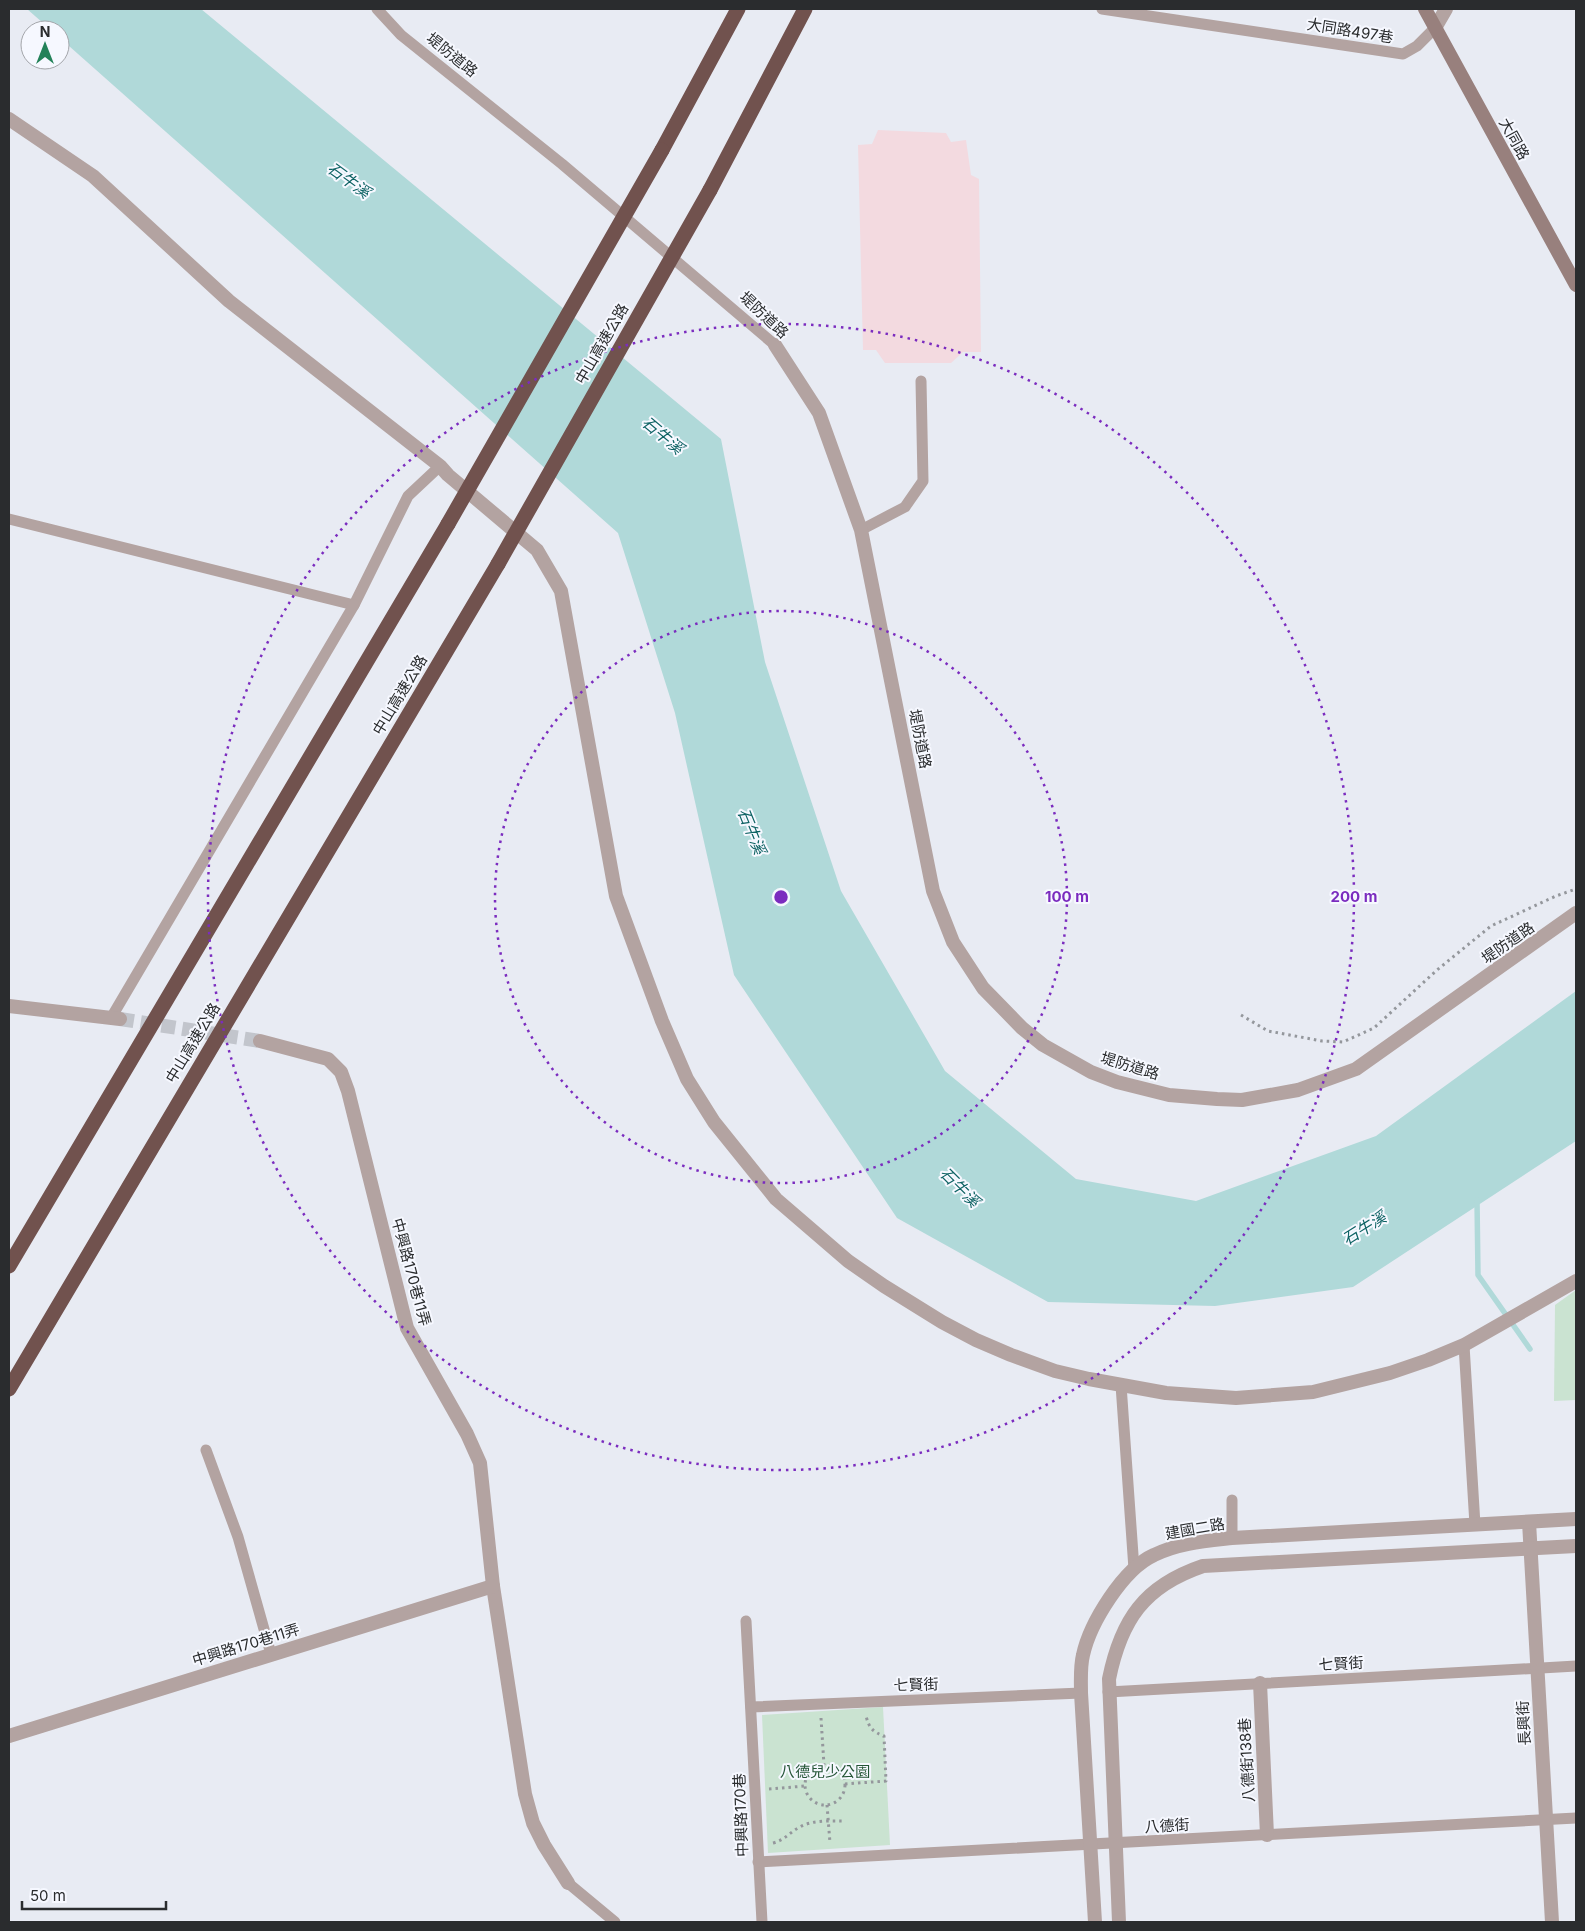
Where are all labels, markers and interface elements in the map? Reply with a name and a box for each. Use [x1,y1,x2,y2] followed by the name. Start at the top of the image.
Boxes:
[1306,14,1395,47] street label: 大同路497巷
[20,20,70,70] north arrow
[40,23,50,40] text: N
[423,28,482,81] street label: 堤防道路
[1495,114,1534,163] street label: 大同路
[324,158,376,203] water label: 石牛溪
[736,287,793,342] street label: 堤防道路
[571,300,632,387] street label: 中山高速公路
[638,412,689,459] water label: 石牛溪
[368,651,431,738] street label: 中山高速公路
[905,708,936,770] street label: 堤防道路
[734,805,771,859] water label: 石牛溪
[1045,887,1089,906] text: 100 m
[1331,887,1377,906] text: 200 m
[772,888,790,906] centre of rings
[1478,918,1538,968] street label: 堤防道路
[161,999,224,1086] street label: 中山高速公路
[1099,1048,1162,1083] street label: 堤防道路
[936,1163,985,1212] water label: 石牛溪
[1338,1206,1391,1249] water label: 石牛溪
[388,1216,435,1328] street label: 中興路170巷11弄
[1164,1514,1226,1543] street label: 建國二路
[190,1619,302,1670] street label: 中興路170巷11弄
[1318,1653,1364,1674] street label: 七賢街
[893,1674,939,1695] street label: 七賢街
[1513,1700,1534,1746] street label: 長興街
[1235,1717,1258,1803] street label: 八德街138巷
[780,1762,870,1781] park label: 八德兒少公園
[730,1773,751,1857] street label: 中興路170巷
[1144,1815,1190,1836] street label: 八德街
[22,1878,166,1910] scale bar
[30,1886,66,1905] text: 50 m

